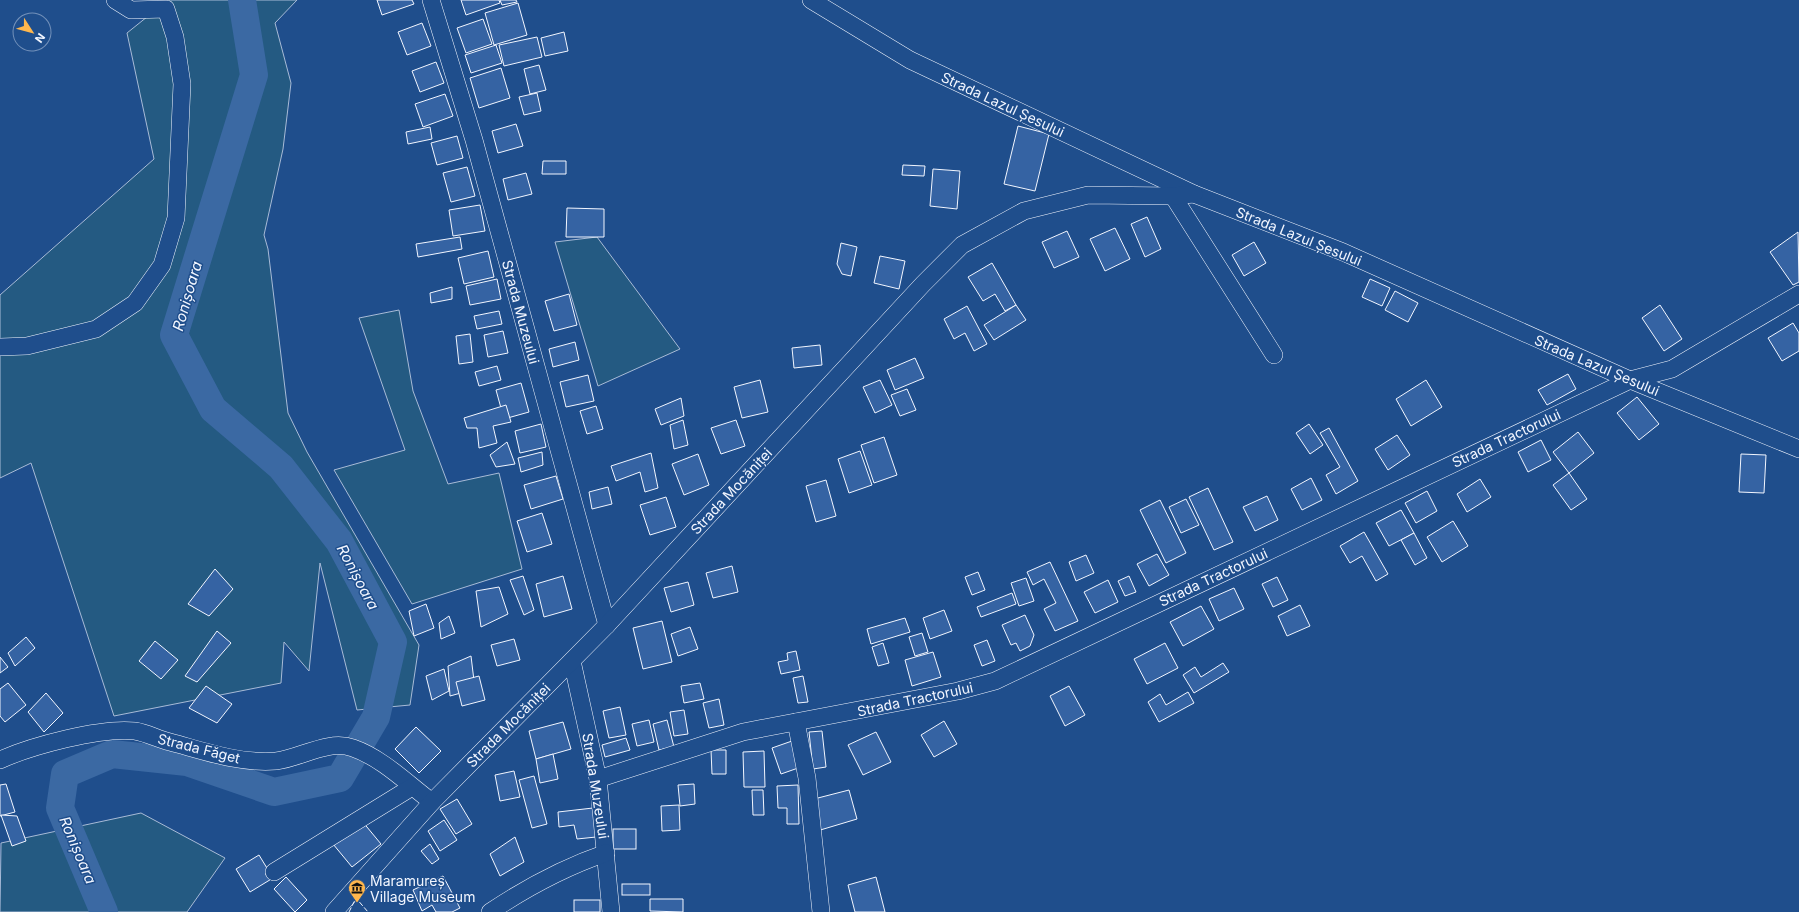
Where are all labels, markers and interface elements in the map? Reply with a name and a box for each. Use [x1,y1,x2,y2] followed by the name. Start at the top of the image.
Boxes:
[12,12,52,52] north arrow
[32,30,48,45] text: N
[938,68,1067,141] street label: Strada Lazul Șesului
[1233,203,1364,270] street label: Strada Lazul Șesului
[499,258,543,366] street label: Strada Muzeului
[168,259,206,333] water label: Ronișoara
[1532,331,1662,400] street label: Strada Lazul Șesului
[1449,405,1563,471] street label: Strada Tractorului
[687,444,776,538] street label: Strada Mocăniței
[333,541,383,613] water label: Ronișoara
[1156,544,1270,610] street label: Strada Tractorului
[856,678,974,720] street label: Strada Tractorului
[462,679,554,771] street label: Strada Mocăniței
[156,730,242,767] street label: Strada Făget
[579,732,613,840] street label: Strada Muzeului
[55,813,101,887] water label: Ronișoara
[370,872,475,905] place label: Maramureș Village Museum
[347,878,367,903] museum icon: Maramureș Village Museum

